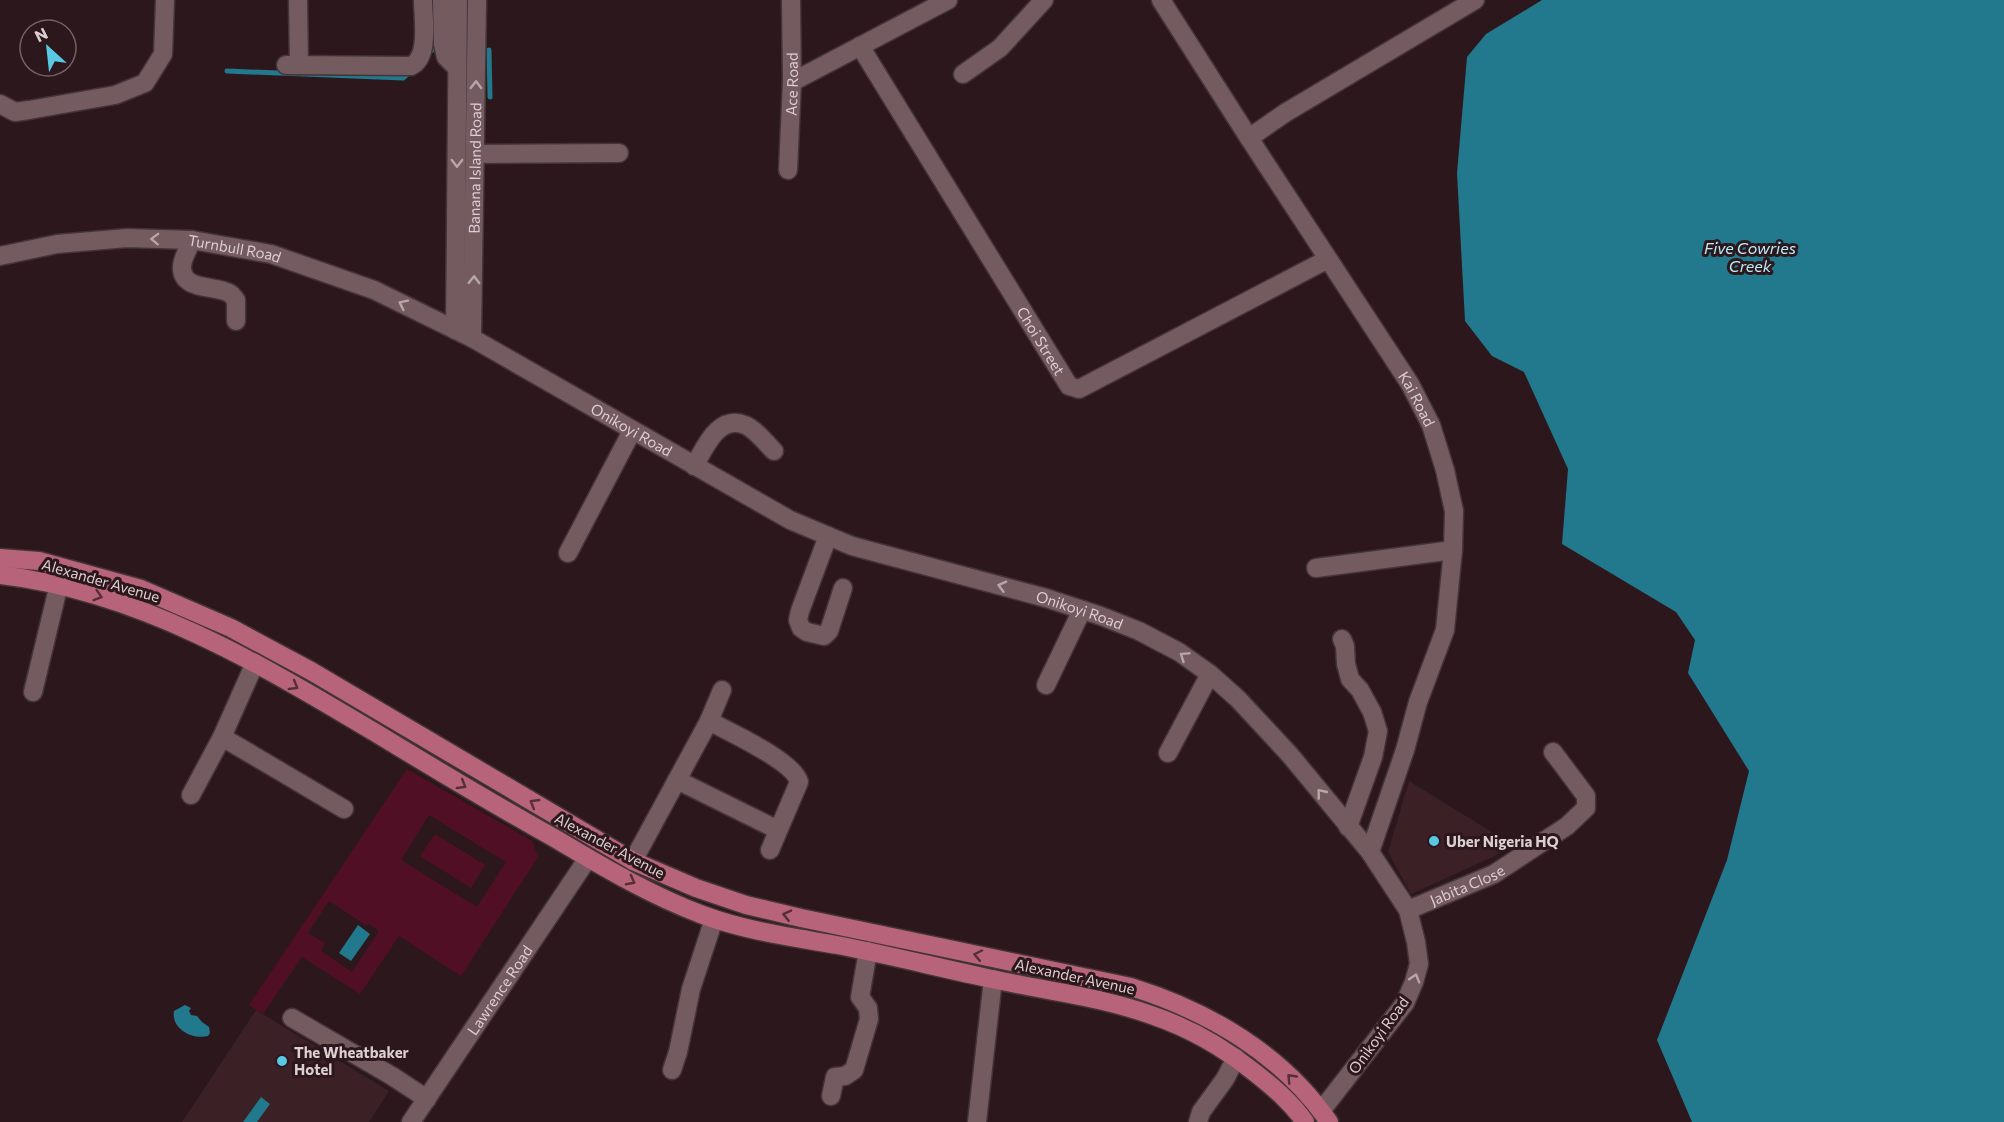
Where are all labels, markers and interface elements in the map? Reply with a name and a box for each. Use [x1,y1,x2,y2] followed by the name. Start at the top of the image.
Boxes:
[18,18,78,78] north arrow
[31,23,51,45] text: N
[781,52,801,116] street label: Ace Road
[470,80,482,89] one-way arrow
[465,102,484,234] street label: Banana Island Road
[451,159,463,168] one-way arrow
[187,231,284,266] street label: Turnbull Road
[151,233,160,245] one-way arrow
[1704,238,1796,275] water label: Five Cowries Creek
[468,275,480,284] one-way arrow
[398,300,409,312] one-way arrow
[1013,303,1069,378] street label: Choi Street
[1395,368,1439,429] street label: Kai Road
[588,399,676,460] street label: Onikoyi Road
[40,555,162,605] street label: Alexander Avenue
[998,581,1008,593] one-way arrow
[1034,587,1126,633] street label: Onikoyi Road
[92,589,103,601] one-way arrow
[1179,652,1190,663] one-way arrow
[288,678,298,690] one-way arrow
[456,778,466,789] one-way arrow
[1317,789,1328,800] one-way arrow
[530,799,540,810] one-way arrow
[552,808,668,882] street label: Alexander Avenue
[1446,832,1559,850] place label: Uber Nigeria HQ
[1427,834,1441,848] marker: Uber Nigeria HQ
[1427,861,1508,909] street label: Jabita Close
[625,874,636,886] one-way arrow
[783,909,793,922] one-way arrow
[463,942,536,1038] street label: Lawrence Road
[973,949,983,962] one-way arrow
[1013,955,1137,997] street label: Alexander Avenue
[1408,973,1420,984] one-way arrow
[1344,993,1412,1077] street label: Onikoyi Road
[294,1043,409,1078] place label: The Wheatbaker Hotel
[275,1054,289,1068] marker: The Wheatbaker Hotel
[1287,1074,1298,1084] one-way arrow

